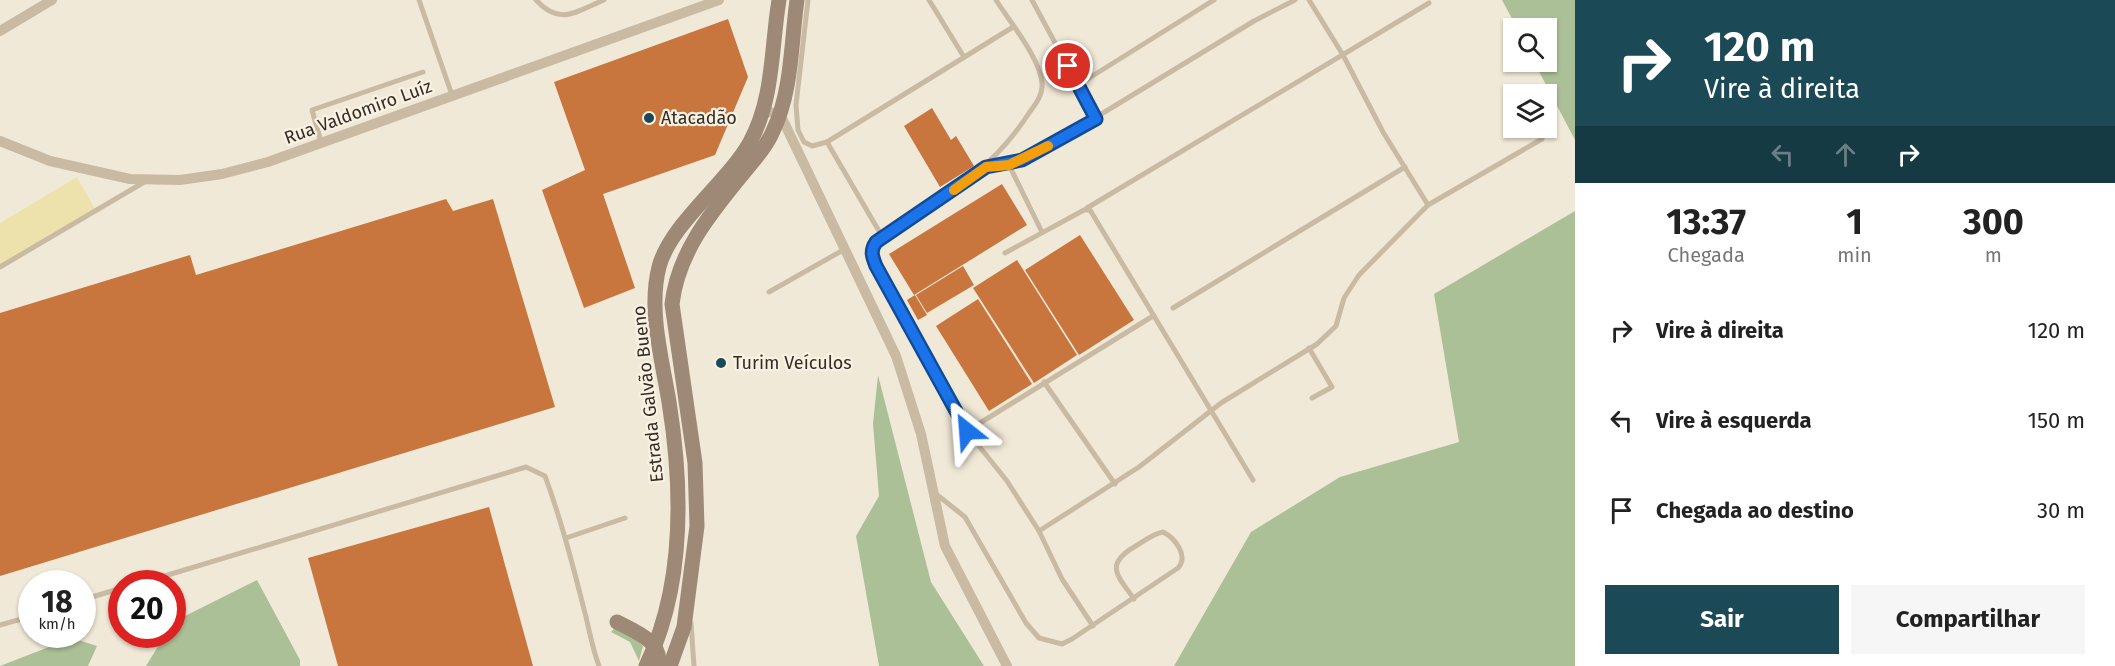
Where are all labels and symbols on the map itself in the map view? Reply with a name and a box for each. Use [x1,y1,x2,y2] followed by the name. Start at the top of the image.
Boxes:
[1042,40,1093,91] pin
[281,75,435,149] street label: Rua Valdomiro Luíz
[661,107,737,129] place label: Atacadão
[642,111,656,125] marker: Atacadão
[628,304,668,484] street label: Estrada Galvão Bueno
[733,352,852,374] place label: Turim Veículos
[714,356,728,370] marker: Turim Veículos
[935,399,999,463] position arrow
[108,570,186,648] speed limit sign: 20

